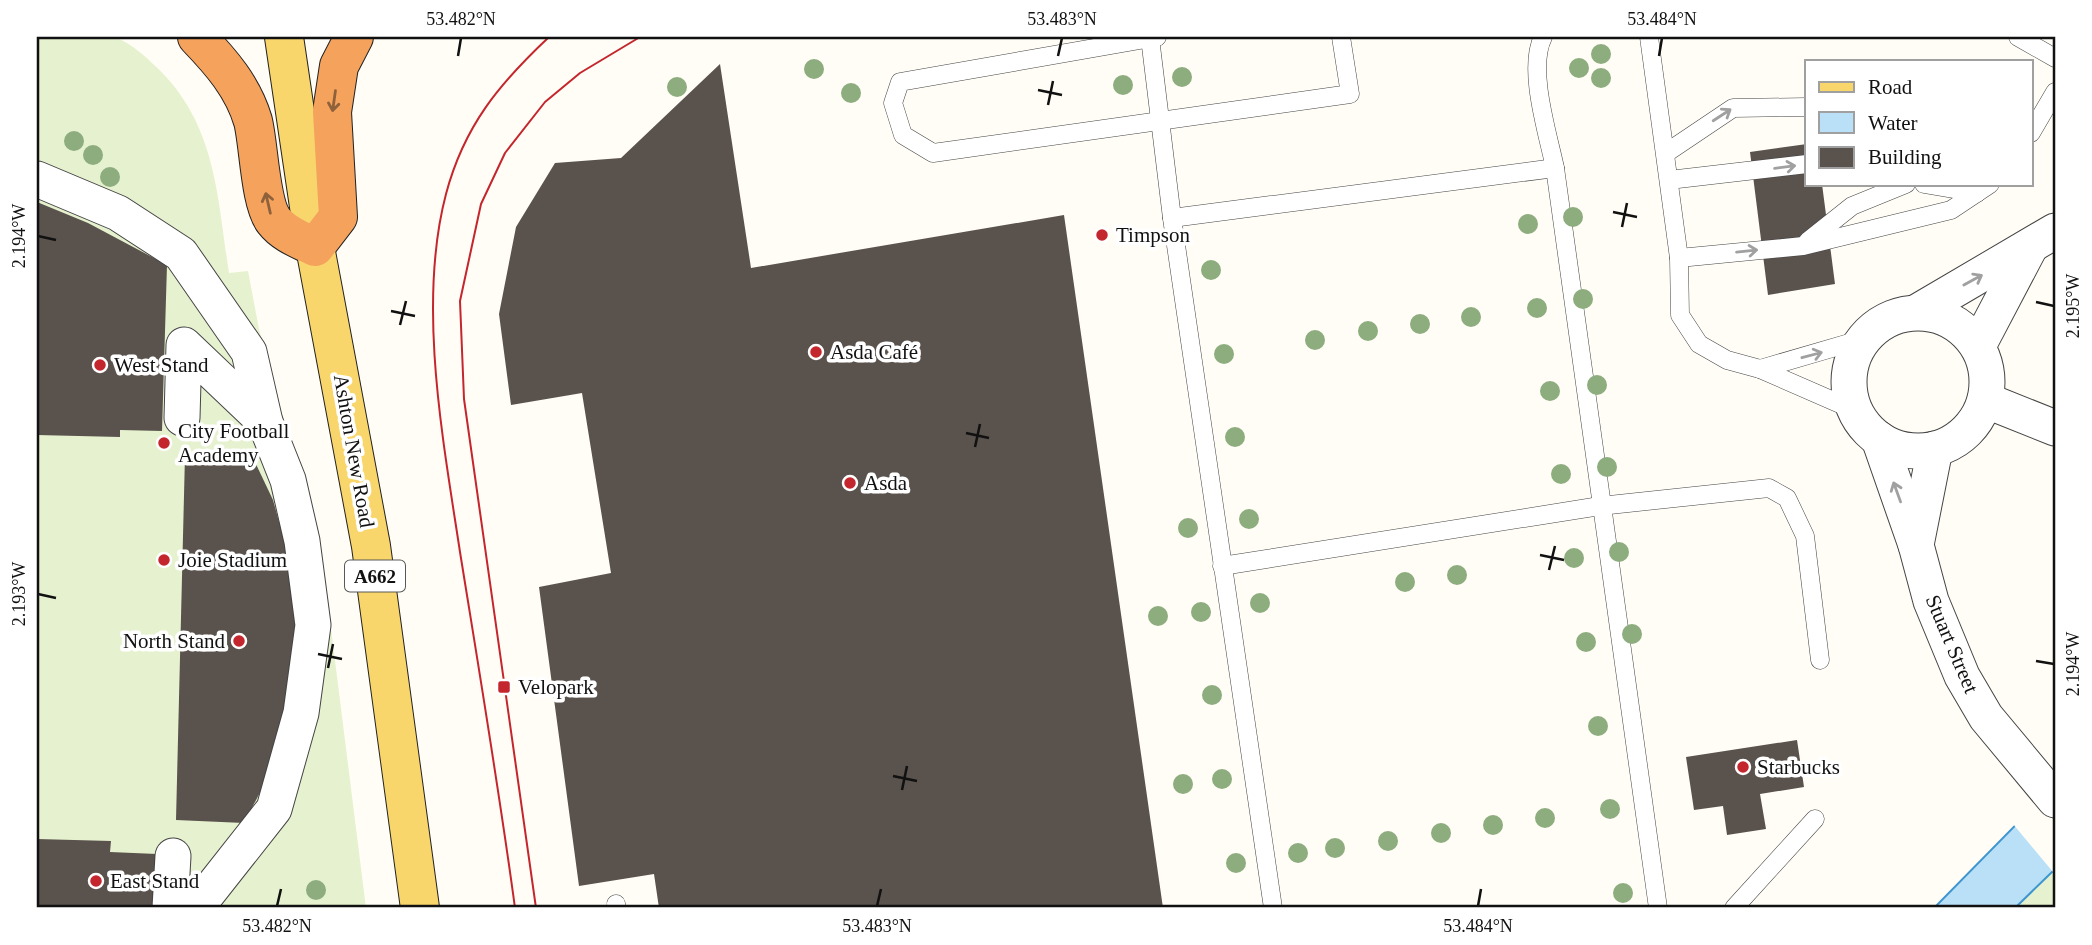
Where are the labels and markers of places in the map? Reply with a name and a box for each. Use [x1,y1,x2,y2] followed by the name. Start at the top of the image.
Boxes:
[1116,223,1190,247] place label: Timpson
[1094,227,1110,243] marker: Timpson
[830,340,918,364] place label: Asda Café
[808,344,824,360] marker: Asda Café
[114,353,209,377] place label: West Stand
[92,357,108,373] marker: West Stand
[178,419,290,467] place label: City Football Academy
[156,435,172,451] marker: City Football Academy
[864,471,908,495] place label: Asda
[842,475,858,491] marker: Asda
[178,548,287,572] place label: Joie Stadium
[156,552,172,568] marker: Joie Stadium
[123,629,225,653] place label: North Stand
[231,633,247,649] marker: North Stand
[518,675,594,699] place label: Velopark
[496,679,512,695] marker: Velopark
[1757,755,1840,779] place label: Starbucks
[1735,759,1751,775] marker: Starbucks
[110,869,200,893] place label: East Stand
[88,873,104,889] marker: East Stand

